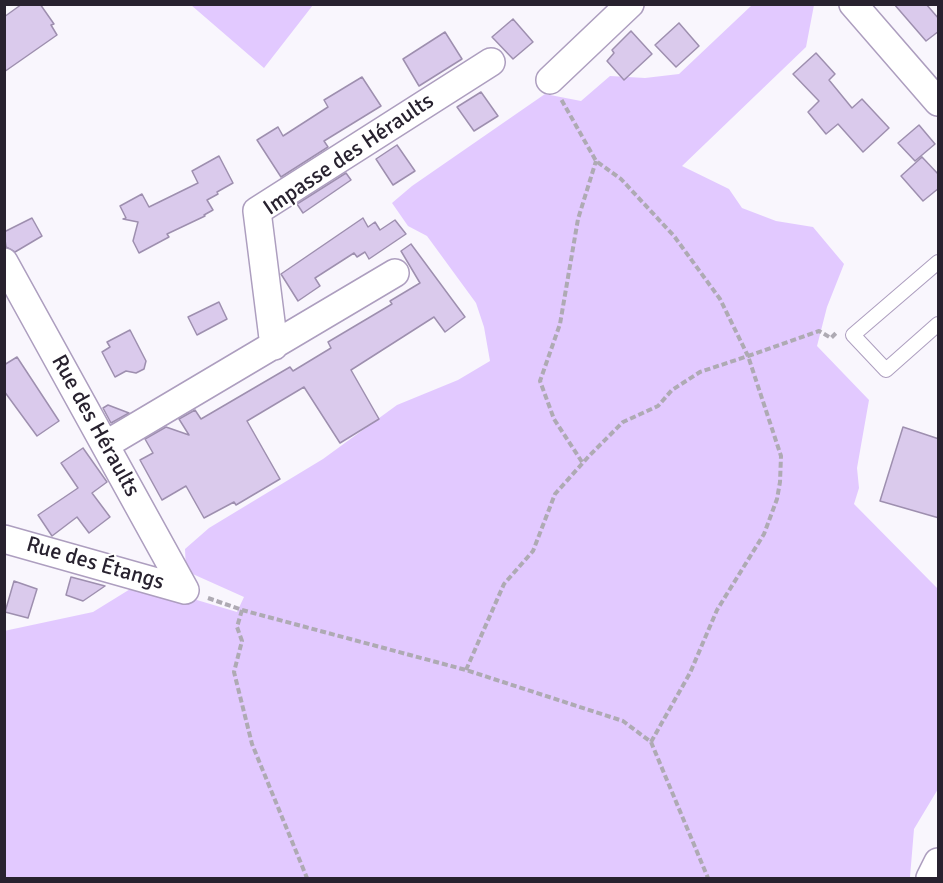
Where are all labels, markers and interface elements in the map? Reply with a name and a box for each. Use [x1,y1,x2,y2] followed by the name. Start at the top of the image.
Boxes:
[259,88,439,222] street label: Impasse des Héraults
[45,350,145,502] street label: Rue des Héraults
[23,532,167,596] street label: Rue des Étangs

